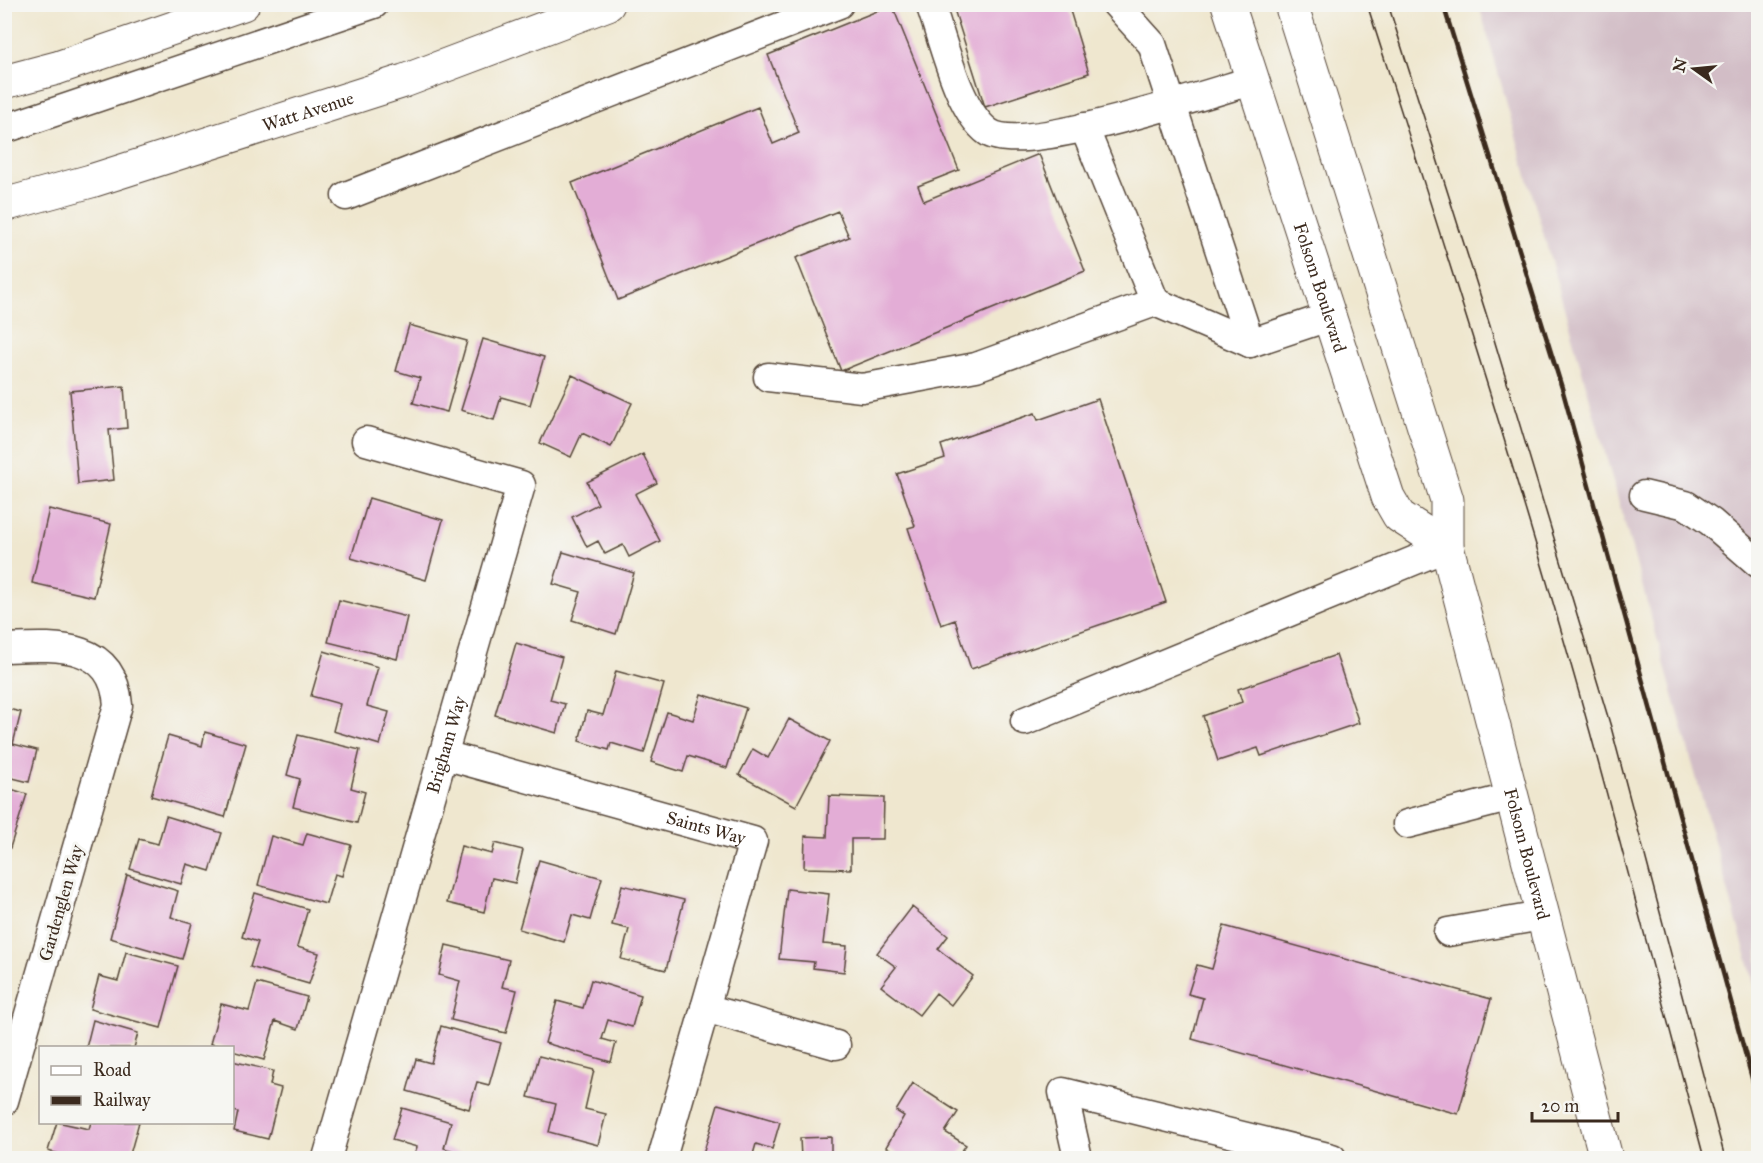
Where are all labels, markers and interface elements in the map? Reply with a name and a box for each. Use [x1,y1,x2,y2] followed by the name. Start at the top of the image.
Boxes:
[1664,39,1724,99] north arrow
[1669,56,1691,74] text: N
[260,87,356,137] street label: Watt Avenue
[1289,220,1351,355] street label: Folsom Boulevard
[422,693,471,796] street label: Brigham Way
[1499,786,1554,922] street label: Folsom Boulevard
[664,806,749,850] street label: Saints Way
[34,842,89,964] street label: Gardenglen Way
[39,1046,234,1124] legend
[93,1059,131,1081] text: Road
[1532,1085,1618,1123] scale bar
[93,1089,151,1111] text: Railway
[1541,1095,1579,1117] text: 20 m

